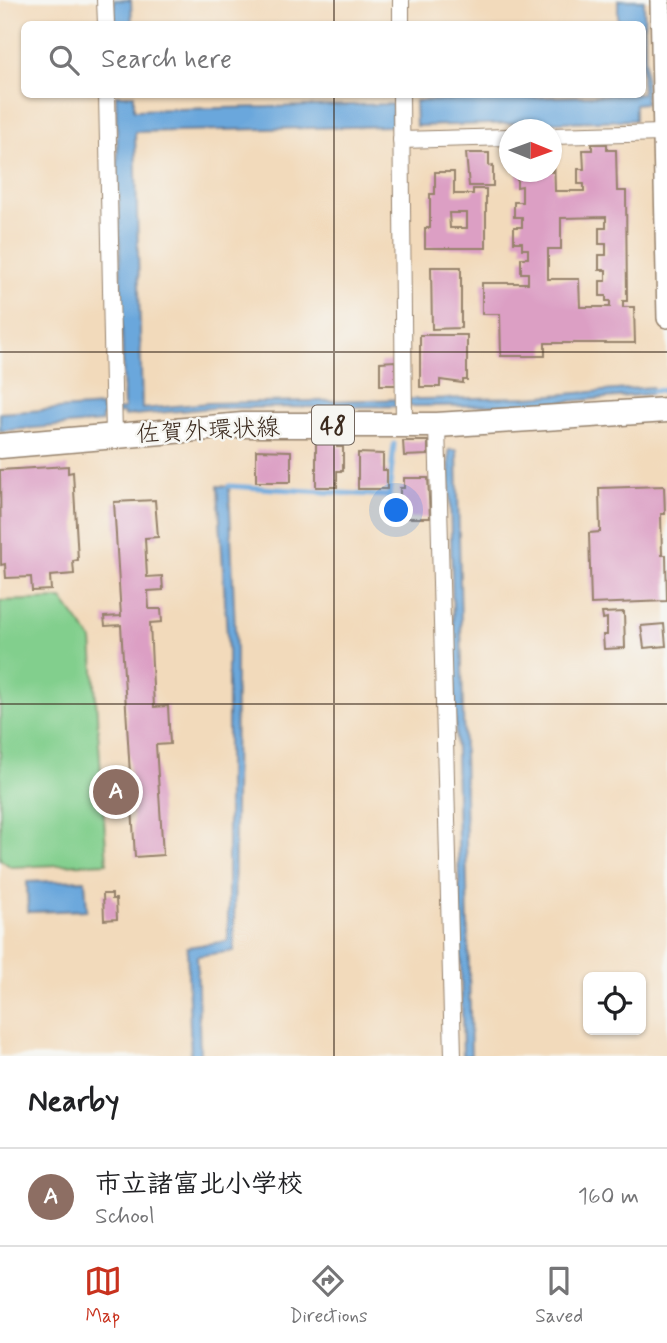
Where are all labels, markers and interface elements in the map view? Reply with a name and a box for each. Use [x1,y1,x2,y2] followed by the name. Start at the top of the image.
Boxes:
[21,21,646,98] search box
[45,41,83,79] icon: search
[101,43,232,77] text: Search here
[499,119,562,182] north arrow
[312,406,354,444] road number: 48
[135,412,281,451] street label: 佐賀外環状線
[379,493,413,527] your location
[93,766,139,818] pin: A
[583,972,646,1035] map controls
[583,972,646,1035] button: locate
[28,1082,119,1121] text: Nearby
[95,1168,303,1202] text: 市立諸富北小学校
[43,1182,59,1212] text: A
[578,1182,639,1212] text: 160 m
[95,1202,155,1232] text: School
[84,1262,122,1329] tab: Map
[289,1262,368,1329] tab: Directions
[535,1262,583,1329] tab: Saved

